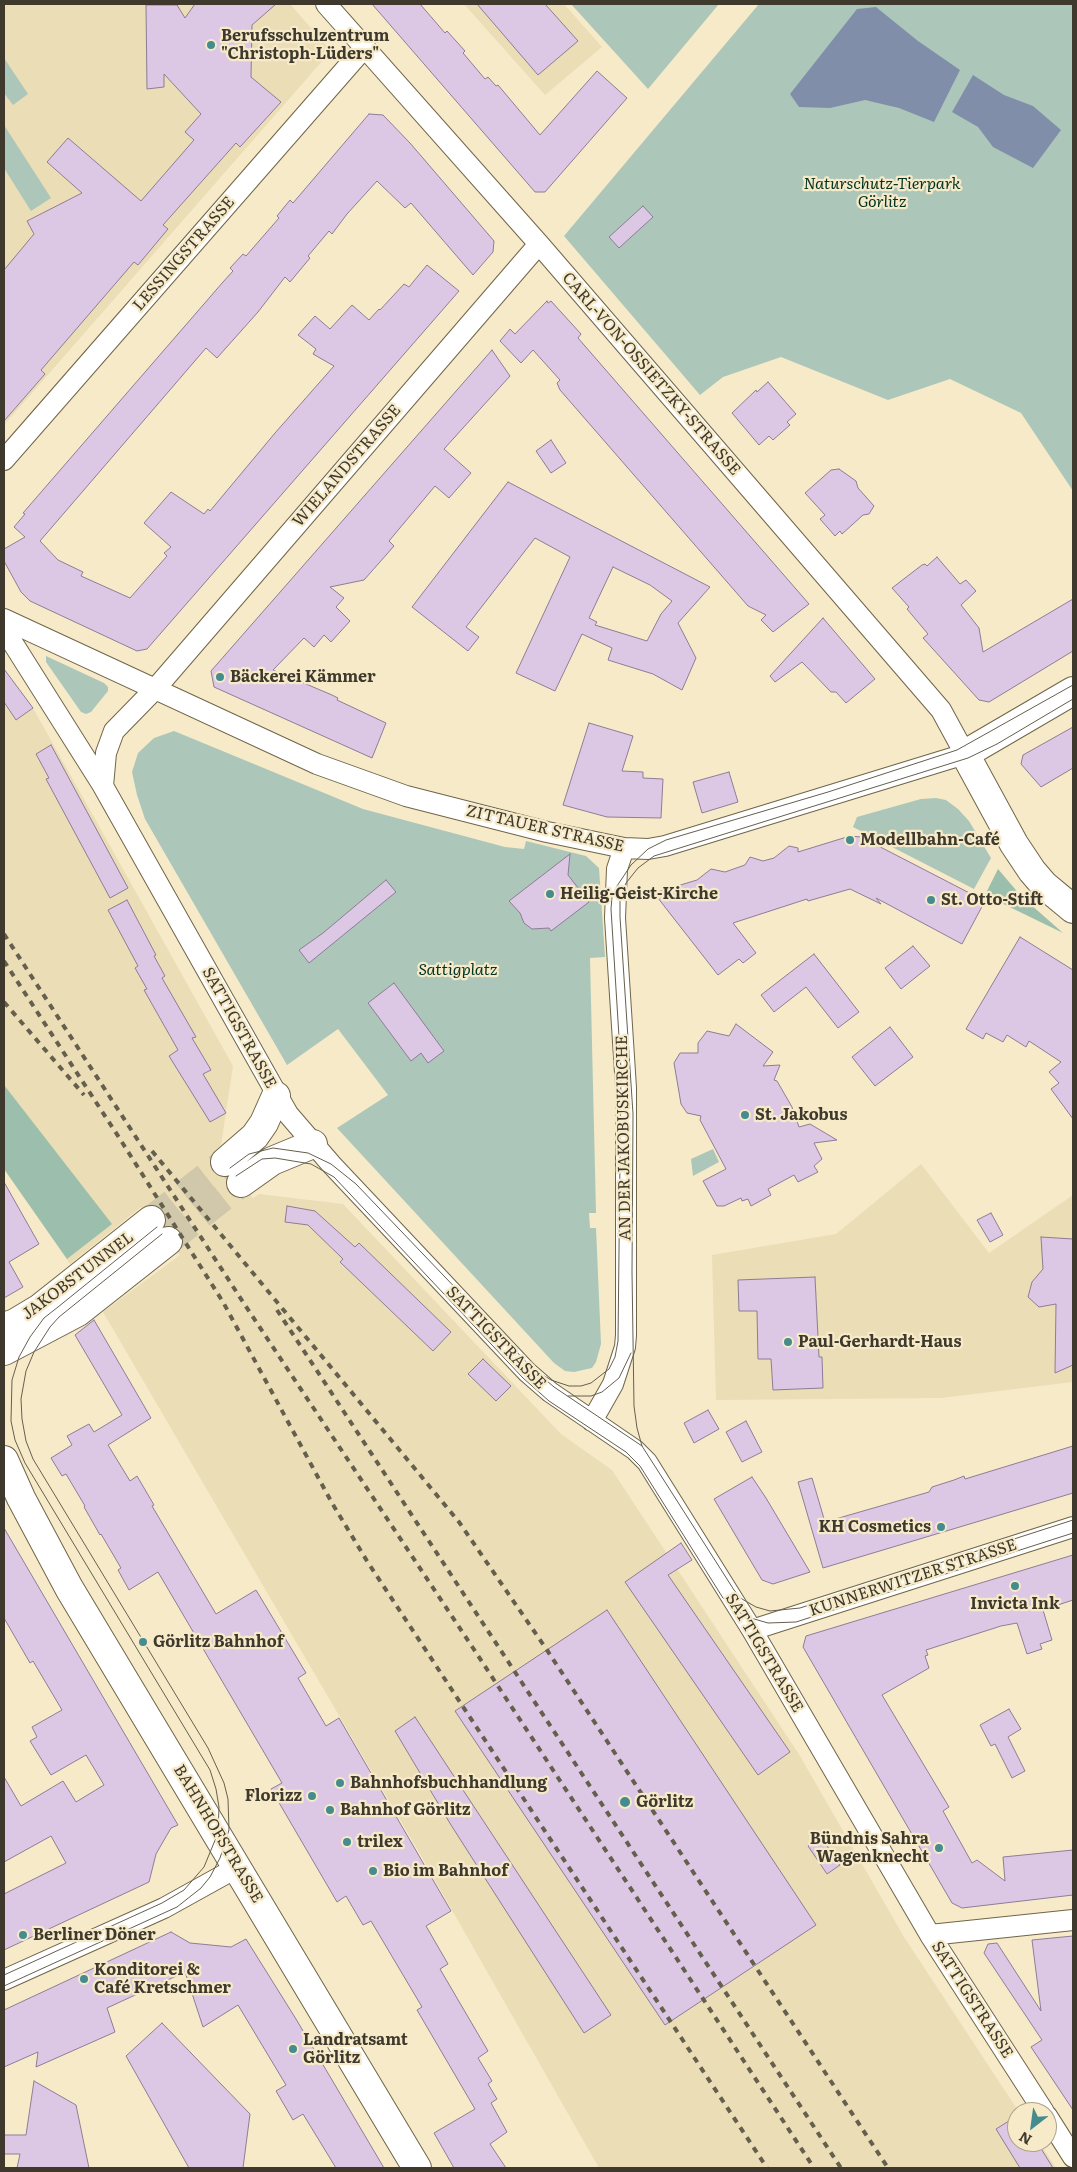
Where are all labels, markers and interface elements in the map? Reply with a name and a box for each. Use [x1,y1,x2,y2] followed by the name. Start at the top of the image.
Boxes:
[221,26,389,64] place label: Berufsschulzentrum "Christoph-Lüders"
[205,39,217,51] marker: Berufsschulzentrum "Christoph-Lüders"
[804,174,960,212] park label: Naturschutz-Tierpark Görlitz
[129,193,239,315] street label: LESSINGSTRASSE
[558,269,744,479] street label: CARL-VON-OSSIETZKY-STRASSE
[289,401,405,531] street label: WIELANDSTRASSE
[230,667,376,687] place label: Bäckerei Kämmer
[214,671,226,683] marker: Bäckerei Kämmer
[464,801,626,857] street label: ZITTAUER STRASSE
[860,830,1000,850] place label: Modellbahn-Café
[844,834,856,846] marker: Modellbahn-Café
[560,884,718,904] place label: Heilig-Geist-Kirche
[544,888,556,900] marker: Heilig-Geist-Kirche
[941,890,1043,910] place label: St. Otto-Stift
[925,894,937,906] marker: St. Otto-Stift
[419,960,497,980] park label: Sattigplatz
[198,964,280,1092] street label: SATTIGSTRASSE
[613,1035,635,1241] street label: AN DER JAKOBUSKIRCHE
[755,1105,847,1125] place label: St. Jakobus
[739,1109,751,1121] marker: St. Jakobus
[18,1228,138,1324] street label: JAKOBSTUNNEL
[442,1283,550,1393] street label: SATTIGSTRASSE
[798,1332,961,1352] place label: Paul-Gerhardt-Haus
[782,1336,794,1348] marker: Paul-Gerhardt-Haus
[819,1517,931,1537] place label: KH Cosmetics
[935,1521,947,1533] marker: KH Cosmetics
[807,1535,1019,1621] street label: KUNNERWITZER STRASSE
[1009,1580,1021,1592] marker: Invicta Ink
[721,1590,807,1716] street label: SATTIGSTRASSE
[970,1594,1060,1614] place label: Invicta Ink
[153,1632,284,1652] place label: Görlitz Bahnhof
[137,1636,149,1648] marker: Görlitz Bahnhof
[169,1761,267,1907] street label: BAHNHOFSTRASSE
[350,1773,547,1793] place label: Bahnhofsbuchhandlung
[334,1777,346,1789] marker: Bahnhofsbuchhandlung
[245,1786,302,1806] place label: Florizz
[306,1790,318,1802] marker: Florizz
[636,1792,693,1812] place label: Görlitz
[618,1795,632,1809] marker: Görlitz
[340,1800,471,1820] place label: Bahnhof Görlitz
[324,1804,336,1816] marker: Bahnhof Görlitz
[810,1829,929,1867] place label: Bündnis Sahra Wagenknecht
[357,1832,403,1852] place label: trilex
[341,1836,353,1848] marker: trilex
[933,1842,945,1854] marker: Bündnis Sahra Wagenknecht
[383,1861,508,1881] place label: Bio im Bahnhof
[367,1865,379,1877] marker: Bio im Bahnhof
[33,1925,156,1945] place label: Berliner Döner
[17,1929,29,1941] marker: Berliner Döner
[927,1938,1017,2062] street label: SATTIGSTRASSE
[94,1960,231,1998] place label: Konditorei & Café Kretschmer
[78,1973,90,1985] marker: Konditorei & Café Kretschmer
[303,2030,408,2068] place label: Landratsamt Görlitz
[287,2043,299,2055] marker: Landratsamt Görlitz
[1007,2102,1057,2152] north arrow
[1015,2128,1035,2151] text: N

